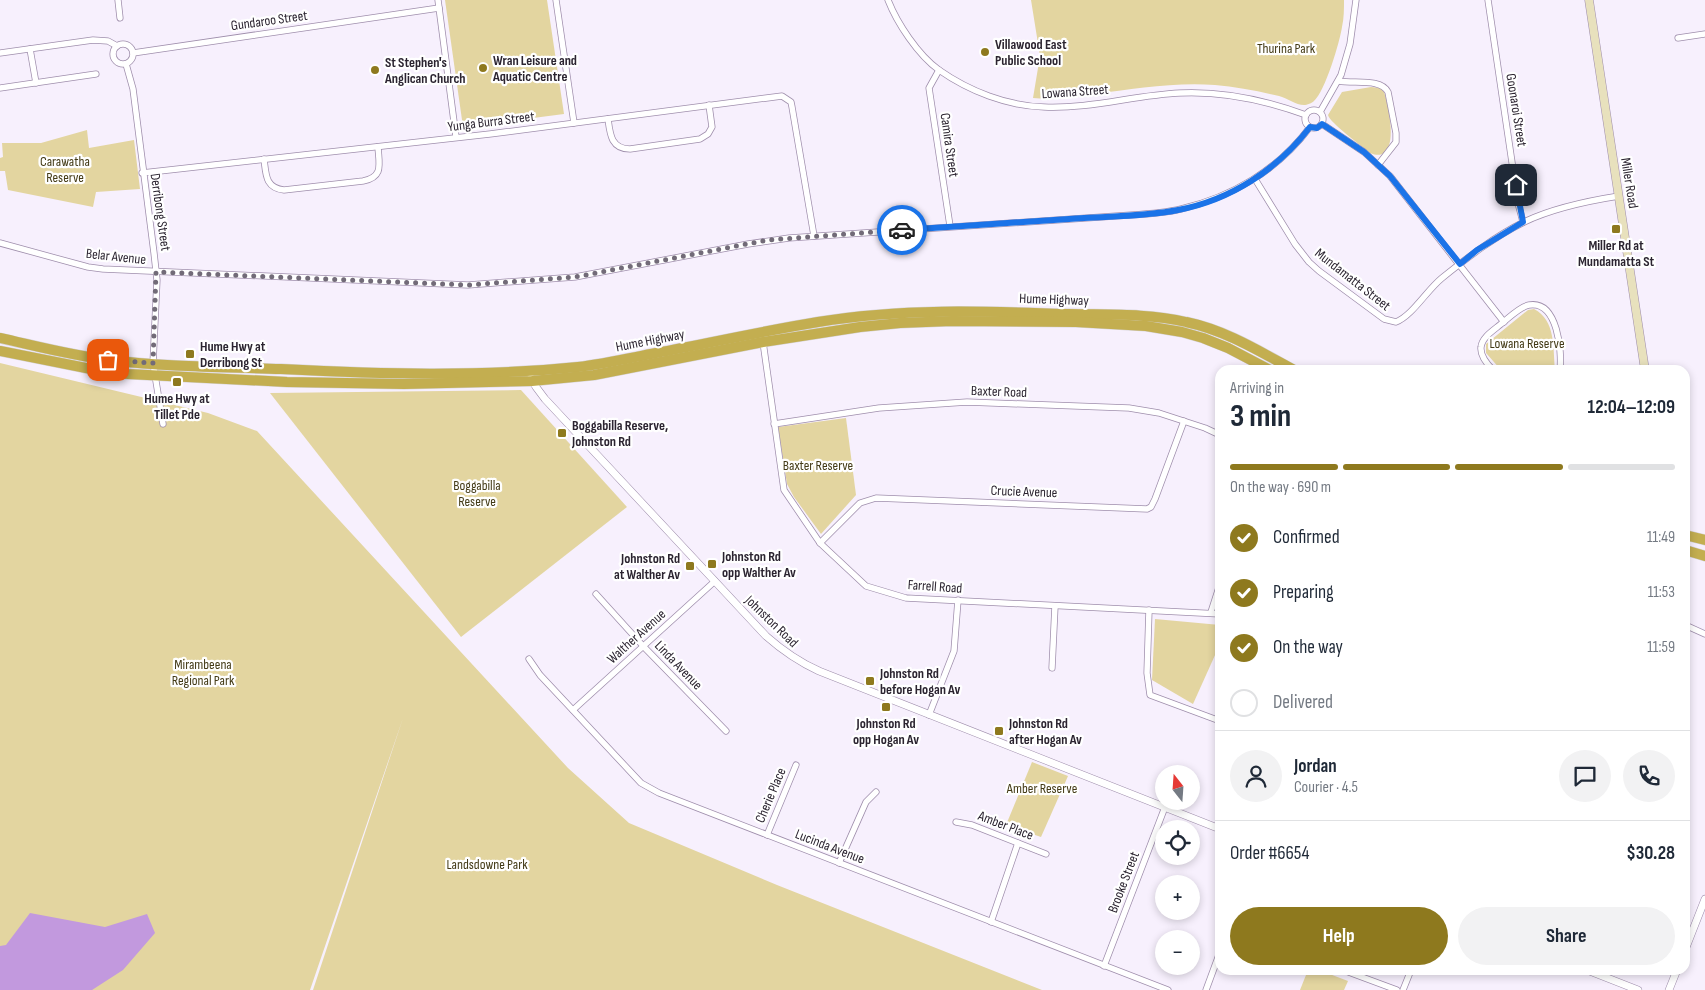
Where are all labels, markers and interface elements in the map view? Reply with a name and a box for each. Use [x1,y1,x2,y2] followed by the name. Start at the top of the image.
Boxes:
[230,7,309,34] street label: Gundaroo Street
[995,36,1067,69] place label: Villawood East Public School
[1257,40,1316,57] park label: Thurina Park
[979,46,991,58] marker: Villawood East Public School
[492,52,577,85] place label: Wran Leisure and Aquatic Centre
[384,54,466,87] place label: St Stephen's Anglican Church
[477,62,489,74] marker: Wran Leisure and Aquatic Centre
[369,64,381,76] marker: St Stephen's Anglican Church
[1502,72,1531,148] street label: Goonaroi Street
[1041,81,1109,102] street label: Lowana Street
[447,108,535,135] street label: Yunga Burra Street
[937,112,962,178] street label: Camira Street
[40,153,90,186] park label: Carawatha Reserve
[1617,156,1642,210] street label: Miller Road
[1495,164,1537,206] pin
[1502,171,1530,199] icon: home
[147,172,174,252] street label: Derribong Street
[877,205,927,255] courier
[888,216,916,244] icon: car
[1610,223,1622,235] marker: Miller Rd at Mundamatta St
[1578,237,1654,270] place label: Miller Rd at Mundamatta St
[85,245,147,268] street label: Belar Avenue
[1311,245,1394,314] street label: Mundamatta Street
[1019,290,1090,309] street label: Hume Highway
[614,325,686,355] street label: Hume Highway
[1489,335,1565,352] park label: Lowana Reserve
[200,338,266,371] place label: Hume Hwy at Derribong St
[87,339,129,381] pin
[94,346,122,374] icon: bag
[184,348,196,360] marker: Hume Hwy at Derribong St
[171,376,183,388] marker: Hume Hwy at Tillet Pde
[1230,379,1284,398] text: Arriving in
[971,382,1028,401] street label: Baxter Road
[144,390,210,423] place label: Hume Hwy at Tillet Pde
[1588,396,1675,419] text: 12:04–12:09
[1230,397,1291,436] text: 3 min
[571,417,668,450] place label: Boggabilla Reserve, Johnston Rd
[556,427,568,439] marker: Boggabilla Reserve, Johnston Rd
[783,457,853,474] park label: Baxter Reserve
[453,477,501,510] park label: Boggabilla Reserve
[1230,478,1331,497] text: On the way · 690 m
[990,482,1058,501] street label: Crucie Avenue
[1230,524,1258,552] icon: check
[1273,526,1340,549] text: Confirmed
[1647,528,1675,547] text: 11:49
[721,548,796,581] place label: Johnston Rd opp Walther Av
[614,550,680,583] place label: Johnston Rd at Walther Av
[706,558,718,570] marker: Johnston Rd opp Walther Av
[684,560,696,572] marker: Johnston Rd at Walther Av
[907,576,963,597] street label: Farrell Road
[1230,579,1258,607] icon: check
[1273,581,1334,604] text: Preparing
[1648,583,1675,602] text: 11:53
[741,591,802,651] street label: Johnston Road
[603,606,669,667] street label: Walther Avenue
[1230,634,1258,662] icon: check
[1273,636,1343,659] text: On the way
[651,637,706,693] street label: Linda Avenue
[1647,638,1675,657] text: 11:59
[172,656,235,689] park label: Mirambeena Regional Park
[879,665,960,698] place label: Johnston Rd before Hogan Av
[864,675,876,687] marker: Johnston Rd before Hogan Av
[1273,691,1333,714] text: Delivered
[880,701,892,713] marker: Johnston Rd opp Hogan Av
[853,715,919,748] place label: Johnston Rd opp Hogan Av
[1008,715,1082,748] place label: Johnston Rd after Hogan Av
[993,725,1005,737] marker: Johnston Rd after Hogan Av
[1230,750,1282,802] button: person
[1559,750,1611,802] button: chat
[1623,750,1675,802] button: phone
[1294,755,1337,778] text: Jordan
[751,765,790,825] street label: Cherie Place
[1155,765,1200,810] north arrow
[1155,765,1200,975] map controls
[1294,778,1358,797] text: Courier · 4.5
[1006,780,1077,797] park label: Amber Reserve
[975,807,1036,844] street label: Amber Place
[1155,820,1200,865] button: locate
[793,825,867,867] street label: Lucinda Avenue
[1230,842,1309,865] text: Order #6654
[1626,842,1675,865] text: $30.28
[1104,849,1143,915] street label: Brooke Street
[446,856,528,873] park label: Landsdowne Park
[1155,875,1200,920] button: +
[1230,907,1448,965] button: Help
[1458,907,1675,965] button: Share
[1155,930,1200,975] button: −

